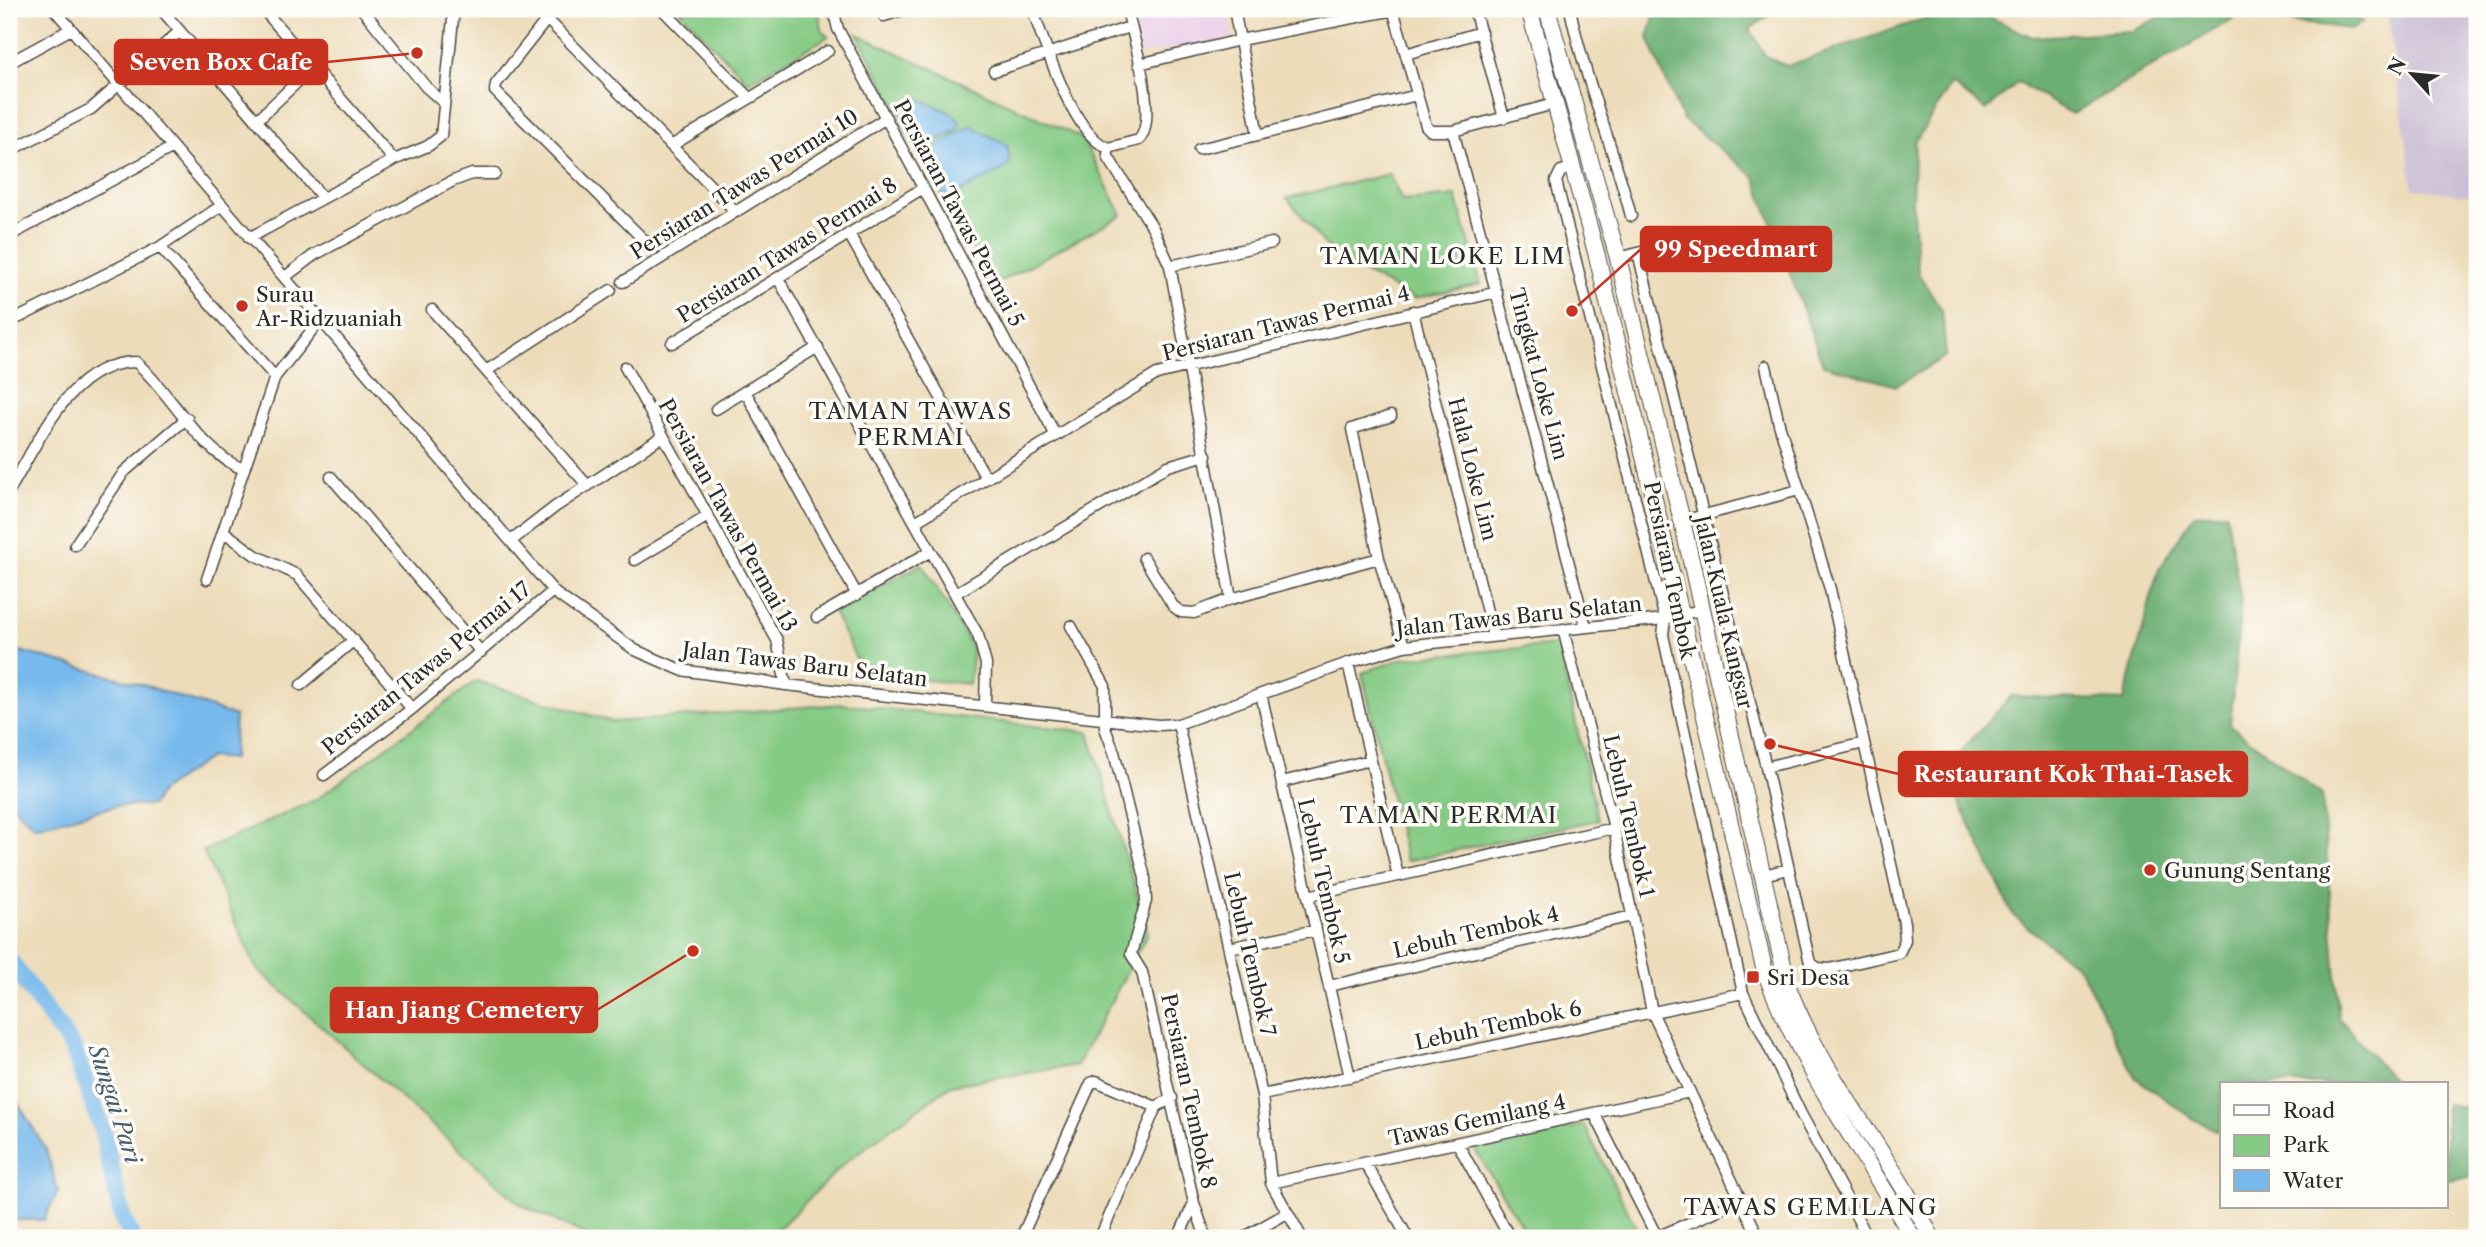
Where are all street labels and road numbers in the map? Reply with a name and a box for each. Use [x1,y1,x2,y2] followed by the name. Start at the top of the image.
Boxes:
[888,95,1030,331] street label: Persiaran Tawas Permai 5
[625,103,863,265] street label: Persiaran Tawas Permai 10
[673,172,901,328] street label: Persiaran Tawas Permai 8
[1160,280,1412,366] street label: Persiaran Tawas Permai 4
[1504,285,1574,463] street label: Tingkat Loke Lim
[653,394,803,636] street label: Persiaran Tawas Permai 13
[1443,395,1503,544] street label: Hala Loke Lim
[1639,479,1701,662] street label: Persiaran Tembok
[1689,510,1758,711] street label: Jalan Kuala Kangsar
[317,576,536,760] street label: Persiaran Tawas Permai 17
[1392,591,1643,642] street label: Jalan Tawas Baru Selatan
[678,636,929,691] street label: Jalan Tawas Baru Selatan
[1598,732,1660,900] street label: Lebuh Tembok 1
[1293,796,1355,966] street label: Lebuh Tembok 5
[1219,870,1281,1039] street label: Lebuh Tembok 7
[1391,901,1561,963] street label: Lebuh Tembok 4
[1156,991,1222,1191] street label: Persiaran Tembok 8
[1413,995,1583,1055] street label: Lebuh Tembok 6
[1386,1089,1568,1151] street label: Tawas Gemilang 4

